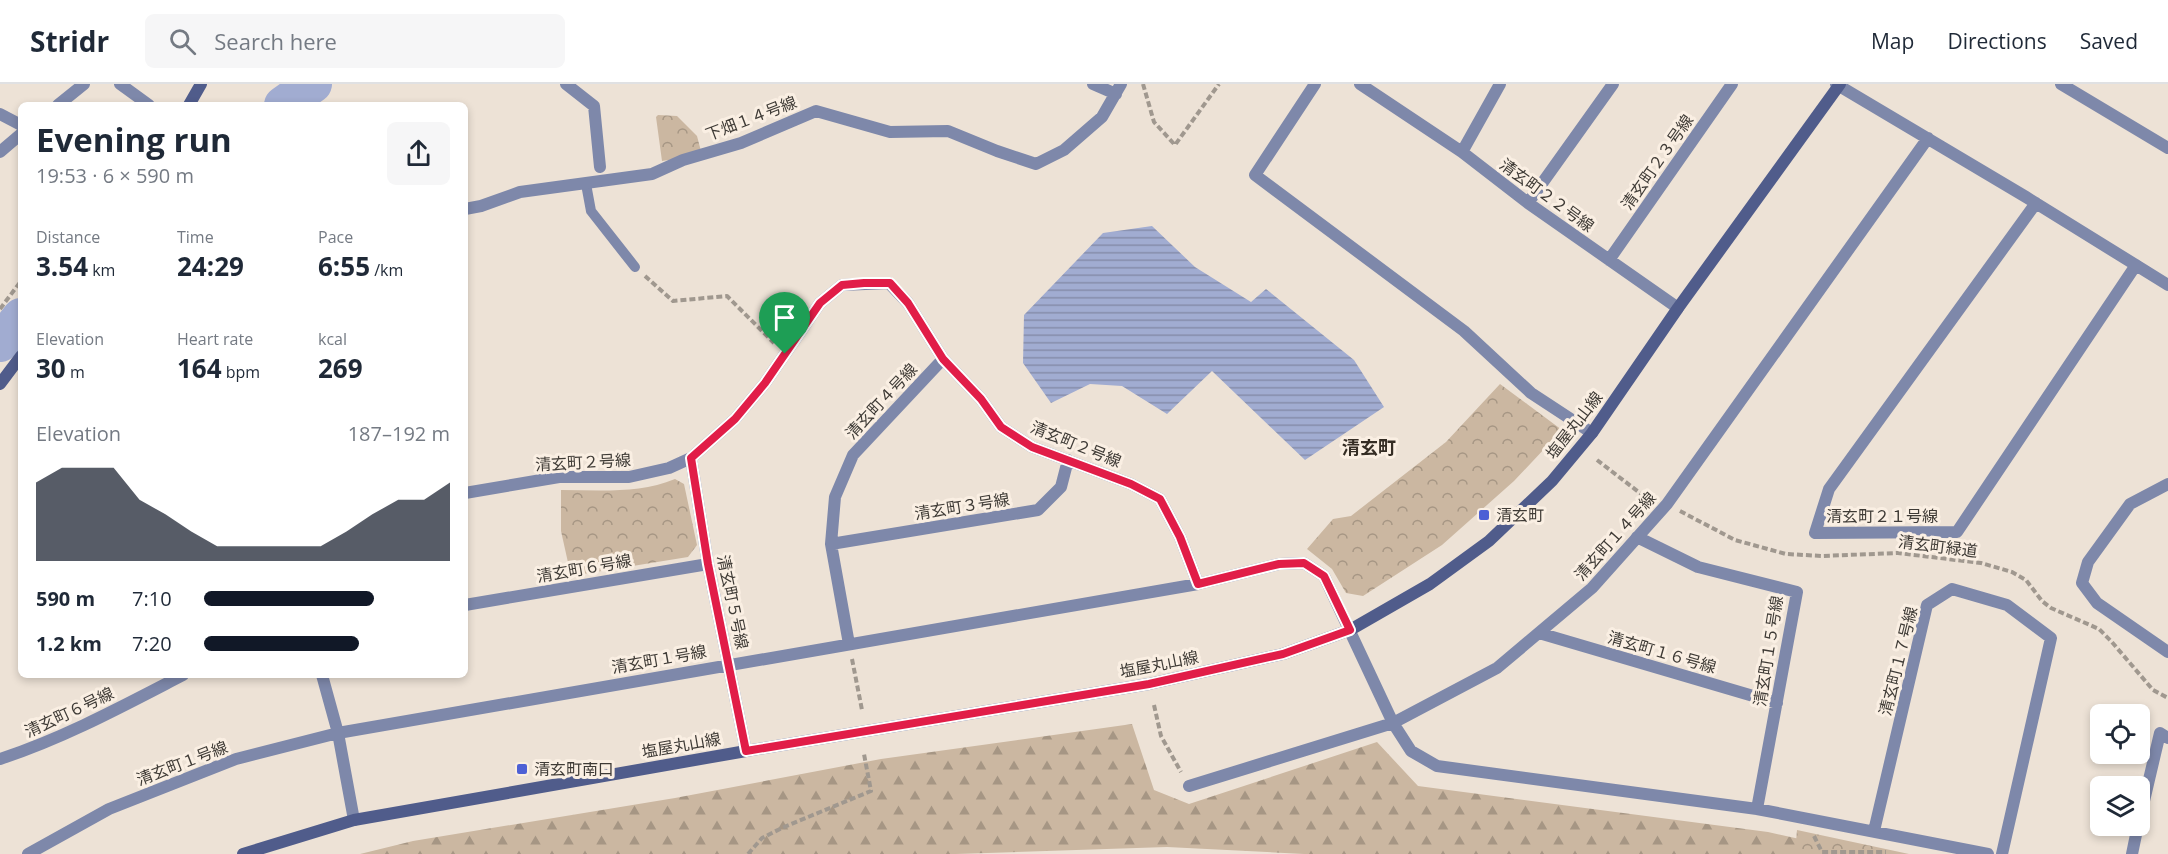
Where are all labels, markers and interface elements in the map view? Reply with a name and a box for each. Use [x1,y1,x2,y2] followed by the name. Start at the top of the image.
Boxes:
[145,14,565,68] search box
[30,22,109,60] text: Stridr
[166,25,199,58] icon: search
[214,26,337,56] text: Search here
[1871,27,1914,55] text: Map
[1947,27,2047,55] text: Directions
[2080,27,2138,55] text: Saved
[702,91,800,145] street label: 下畑１４号線
[1616,110,1698,214] street label: 清玄町２３号線
[36,117,232,162] text: Evening run
[387,122,450,185] button: share
[1495,153,1599,237] street label: 清玄町２２号線
[36,162,194,189] text: 19:53 · 6 × 590 m
[36,226,100,248] text: Distance
[177,226,214,248] text: Time
[318,226,353,248] text: Pace
[36,248,88,284] text: 3.54
[177,248,244,284] text: 24:29
[318,248,370,284] text: 6:55
[88,259,115,281] text: km
[370,259,403,281] text: /km
[759,292,810,354] pin
[768,301,801,334] icon: arrive
[36,328,104,350] text: Elevation
[177,328,253,350] text: Heart rate
[318,328,347,350] text: kcal
[36,350,66,386] text: 30
[177,350,222,386] text: 164
[318,350,363,386] text: 269
[840,358,922,444] street label: 清玄町４号線
[66,361,85,383] text: m
[222,361,260,383] text: bpm
[1541,387,1607,463] street label: 塩屋丸山線
[1027,416,1125,472] street label: 清玄町２号線
[36,420,121,447] text: Elevation
[348,420,450,447] text: 187–192 m
[1342,435,1396,459] district label: 清玄町
[534,449,632,475] street label: 清玄町２号線
[1569,487,1661,585] street label: 清玄町１４号線
[913,488,1011,524] street label: 清玄町３号線
[1496,504,1544,526] place label: 清玄町
[1826,505,1938,527] street label: 清玄町２１号線
[1477,508,1491,522] marker: 清玄町
[1897,530,1979,562] street label: 清玄町緑道
[535,549,633,587] street label: 清玄町６号線
[712,553,754,651] street label: 清玄町５号線
[36,585,95,612] text: 590 m
[132,585,172,612] text: 7:10
[1748,594,1788,708] street label: 清玄町１５号線
[1874,604,1922,718] street label: 清玄町１７号線
[1605,626,1719,678] street label: 清玄町１６号線
[36,630,102,657] text: 1.2 km
[132,630,172,657] text: 7:20
[610,640,708,678] street label: 清玄町１号線
[1118,646,1200,682] street label: 塩屋丸山線
[21,682,117,742] street label: 清玄町６号線
[2090,704,2150,836] map controls
[2090,704,2150,764] button: locate
[640,727,722,763] street label: 塩屋丸山線
[133,736,231,790] street label: 清玄町１号線
[534,758,614,780] place label: 清玄町南口
[515,762,529,776] marker: 清玄町南口
[2090,776,2150,836] button: layers

